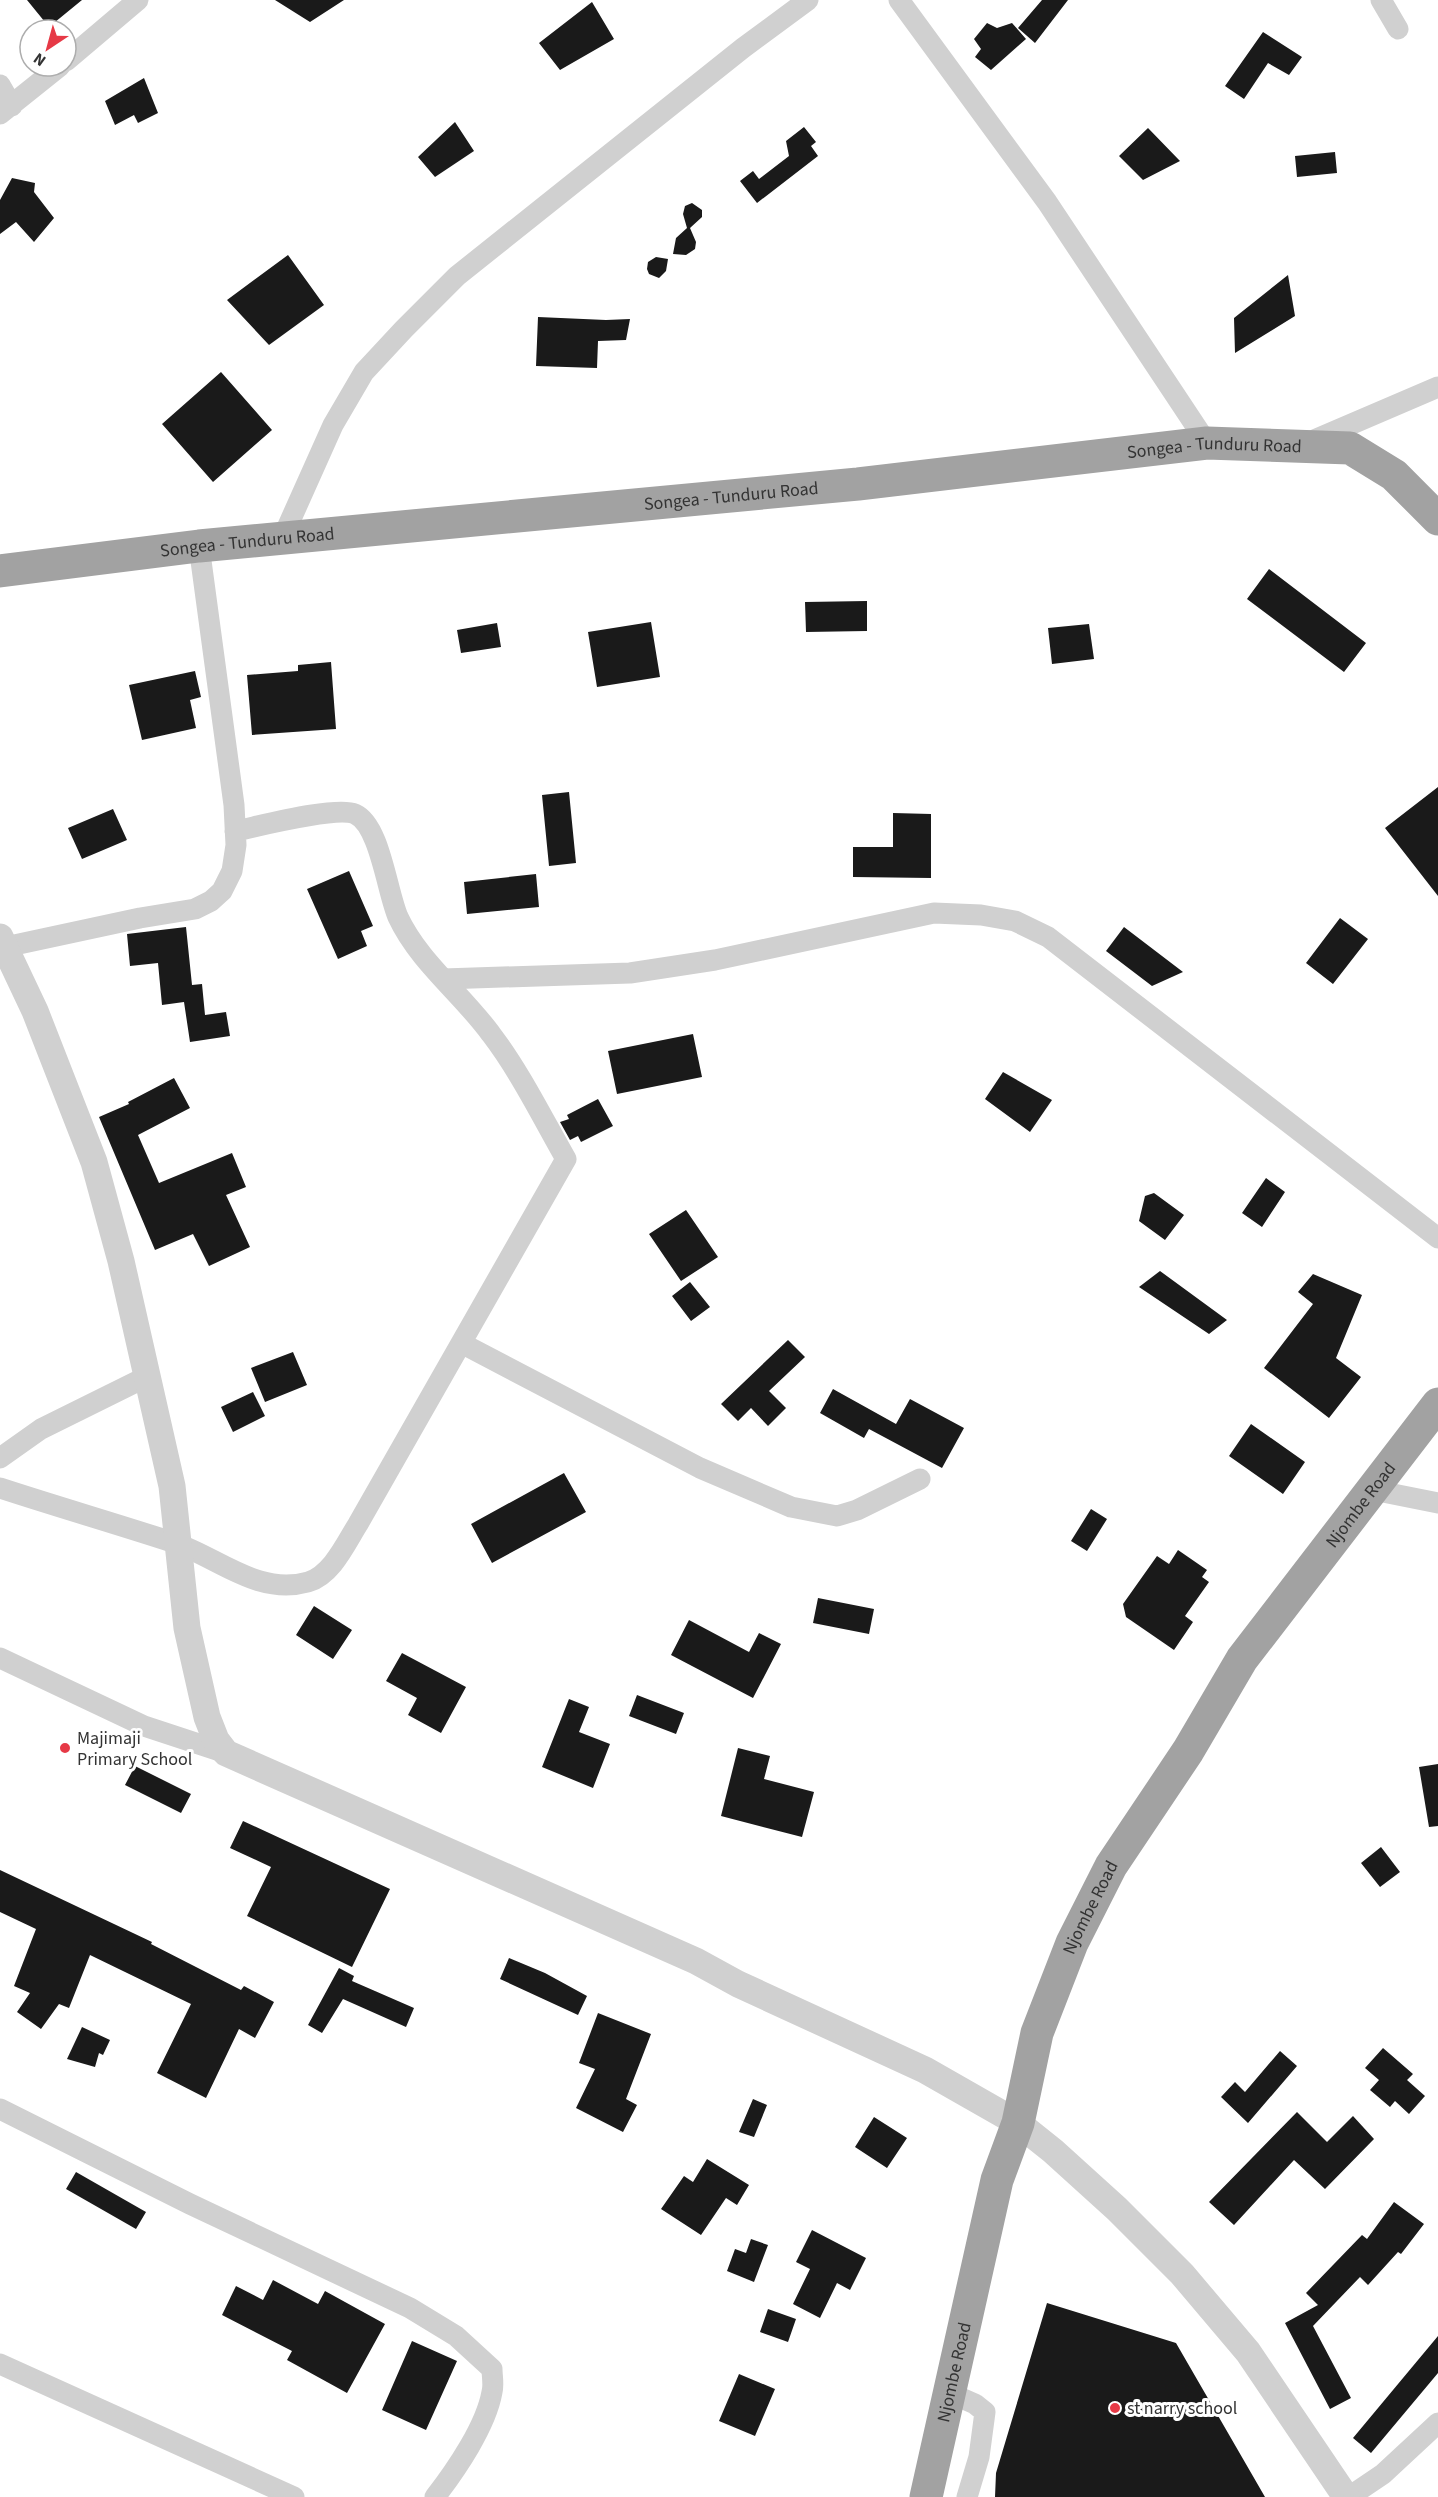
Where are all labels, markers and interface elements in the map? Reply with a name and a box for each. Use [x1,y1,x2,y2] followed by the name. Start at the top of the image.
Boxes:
[18,18,78,78] north arrow
[29,47,51,71] text: N
[1126,430,1302,465] street label: Songea - Tunduru Road
[643,475,820,517] street label: Songea - Tunduru Road
[159,521,336,563] street label: Songea - Tunduru Road
[1320,1457,1401,1553] street label: Njombe Road
[77,1726,192,1772] place label: Majimaji Primary School
[58,1741,72,1755] marker: Majimaji Primary School
[1056,1856,1124,1958] street label: Njombe Road
[931,2320,977,2425] street label: Njombe Road
[1127,2396,1237,2421] place label: st narry school
[1108,2401,1122,2415] marker: st narry school

